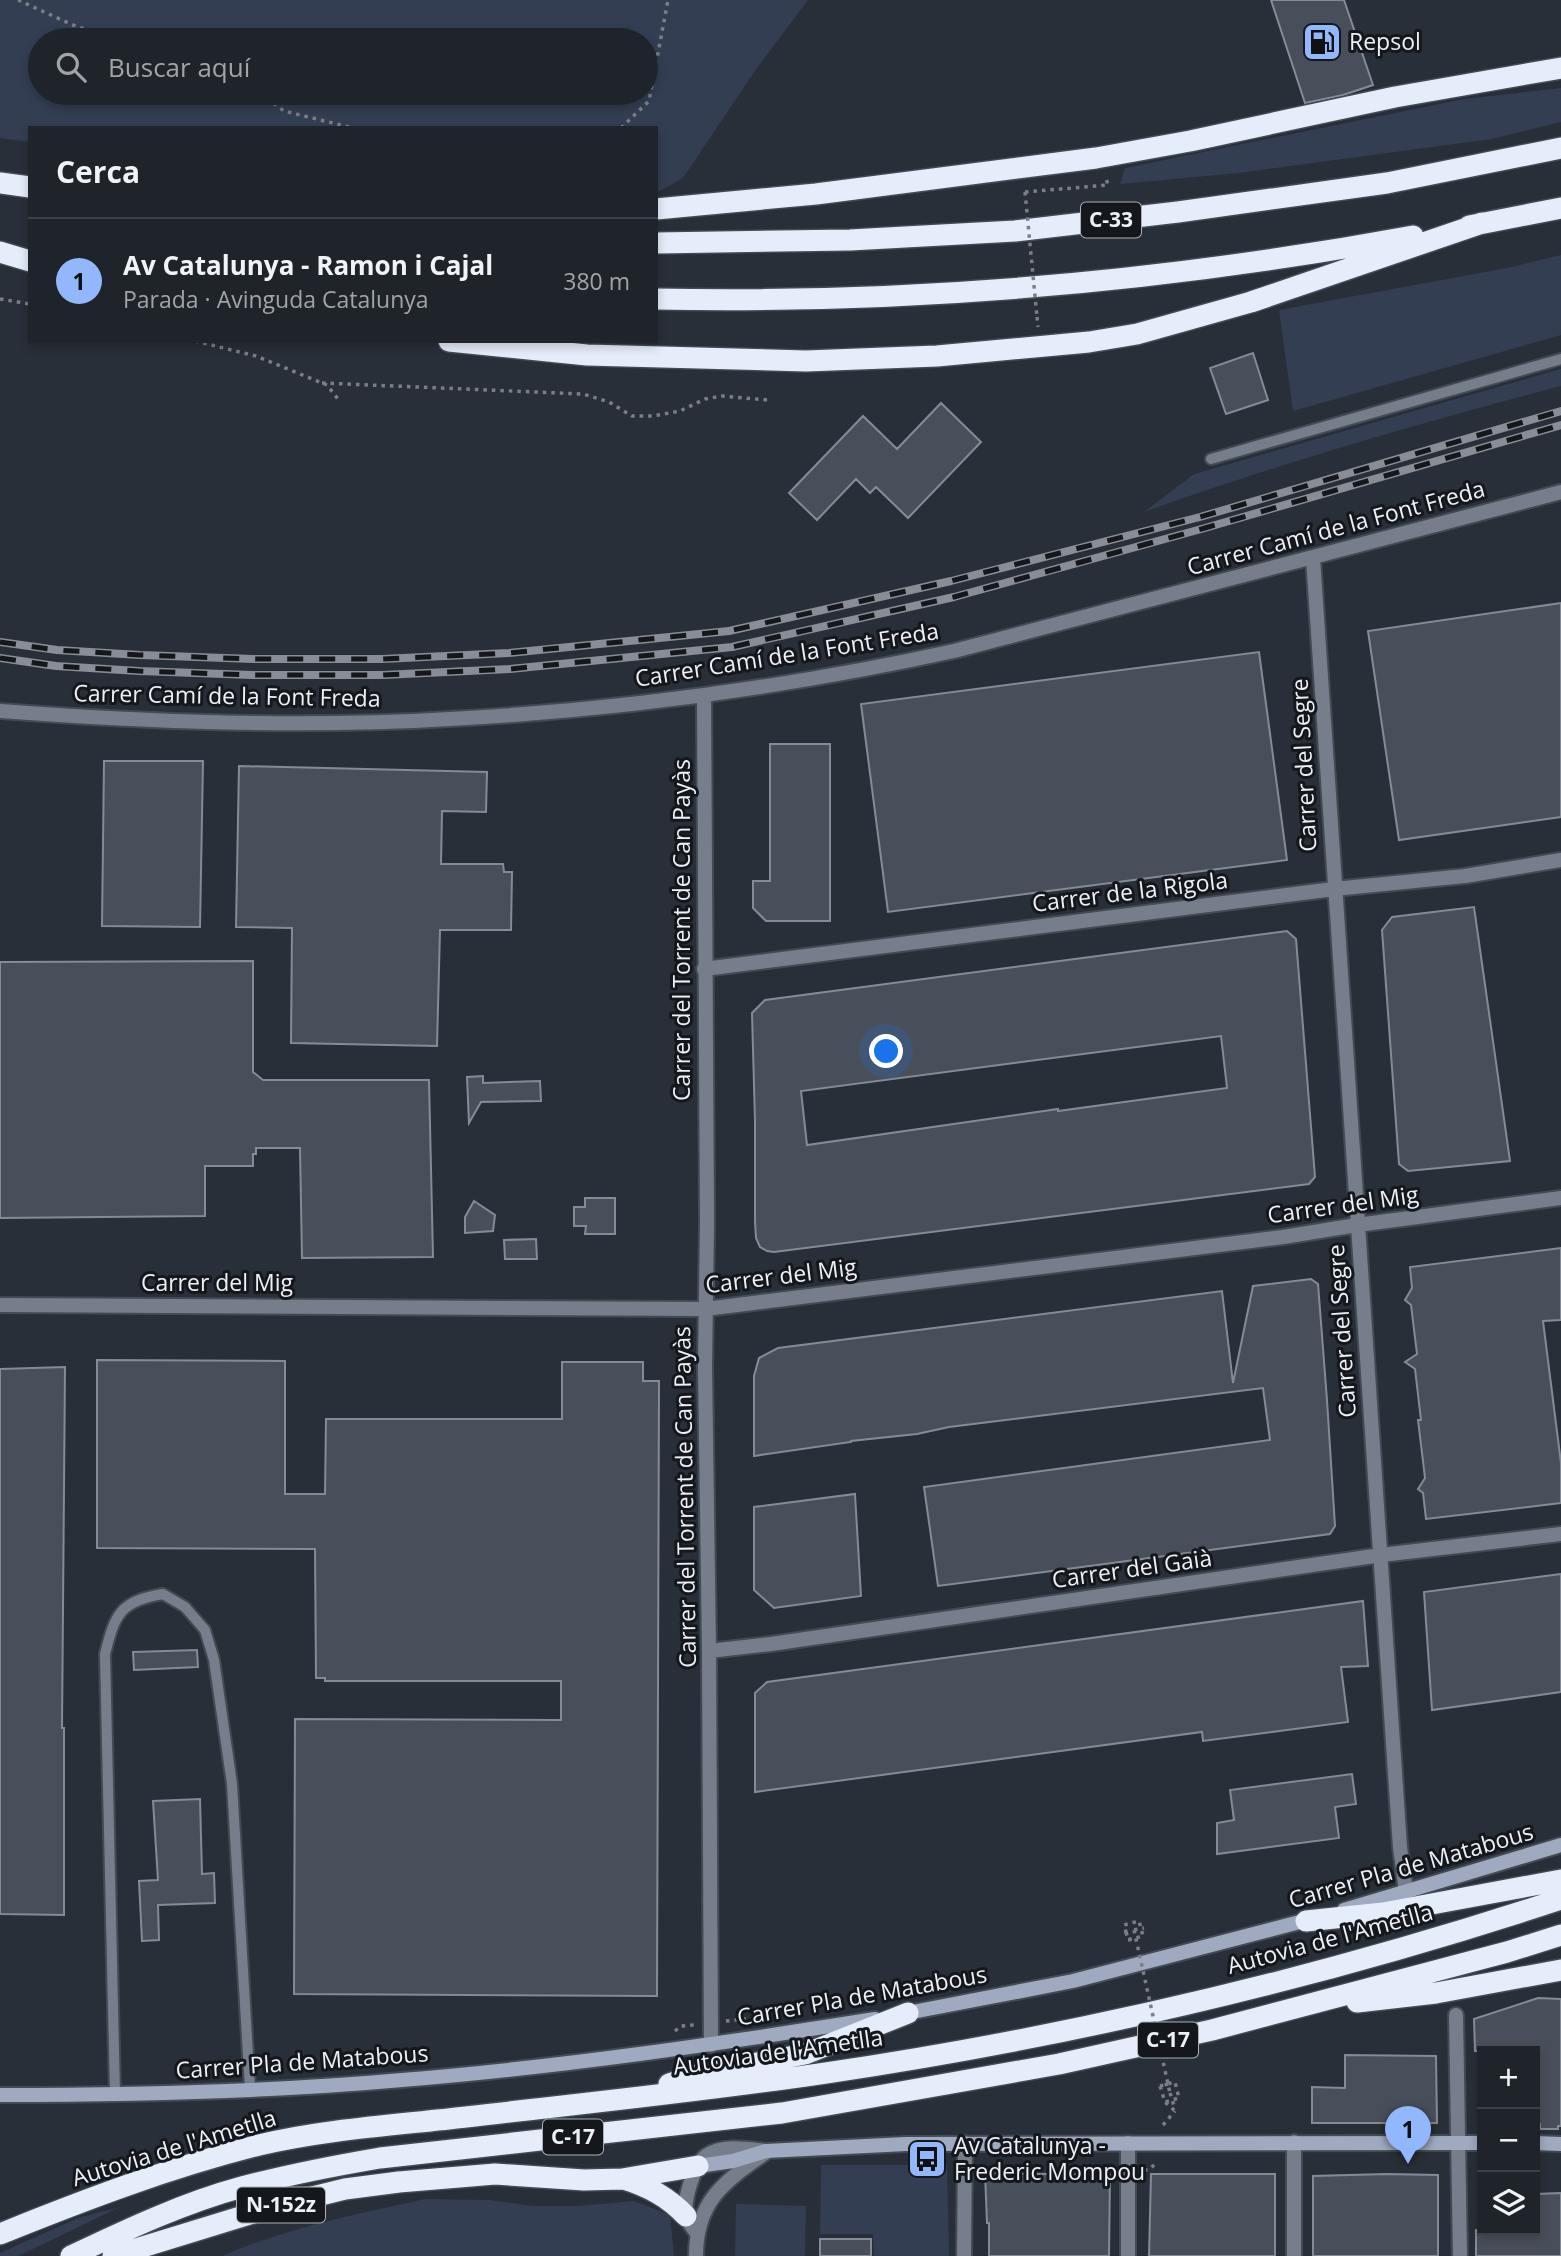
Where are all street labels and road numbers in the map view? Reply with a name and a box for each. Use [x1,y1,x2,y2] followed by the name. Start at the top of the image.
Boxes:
[1081,202,1141,238] road number: C-33
[1183,472,1488,582] street label: Carrer Camí de la Font Freda
[633,614,941,694] street label: Carrer Camí de la Font Freda
[73,676,381,714] street label: Carrer Camí de la Font Freda
[1282,678,1324,853] street label: Carrer del Segre
[665,759,697,1101] street label: Carrer del Torrent de Can Payàs
[1030,863,1229,919] street label: Carrer de la Rigola
[1265,1178,1421,1230] street label: Carrer del Mig
[1319,1243,1363,1419] street label: Carrer del Segre
[703,1250,859,1300] street label: Carrer del Mig
[141,1266,294,1298] street label: Carrer del Mig
[665,1326,703,1668] street label: Carrer del Torrent de Can Payàs
[1050,1541,1214,1595] street label: Carrer del Gaià
[1285,1815,1537,1915] street label: Carrer Pla de Matabous
[1223,1895,1436,1981] street label: Autovia de l'Ametlla
[734,1957,989,2033] street label: Carrer Pla de Matabous
[671,2020,885,2082] street label: Autovia de l'Ametlla
[1138,2022,1198,2058] road number: C-17
[175,2036,429,2086] street label: Carrer Pla de Matabous
[68,2101,280,2193] street label: Autovia de l'Ametlla
[543,2120,603,2154] road number: C-17
[237,2188,325,2222] road number: N-152z

